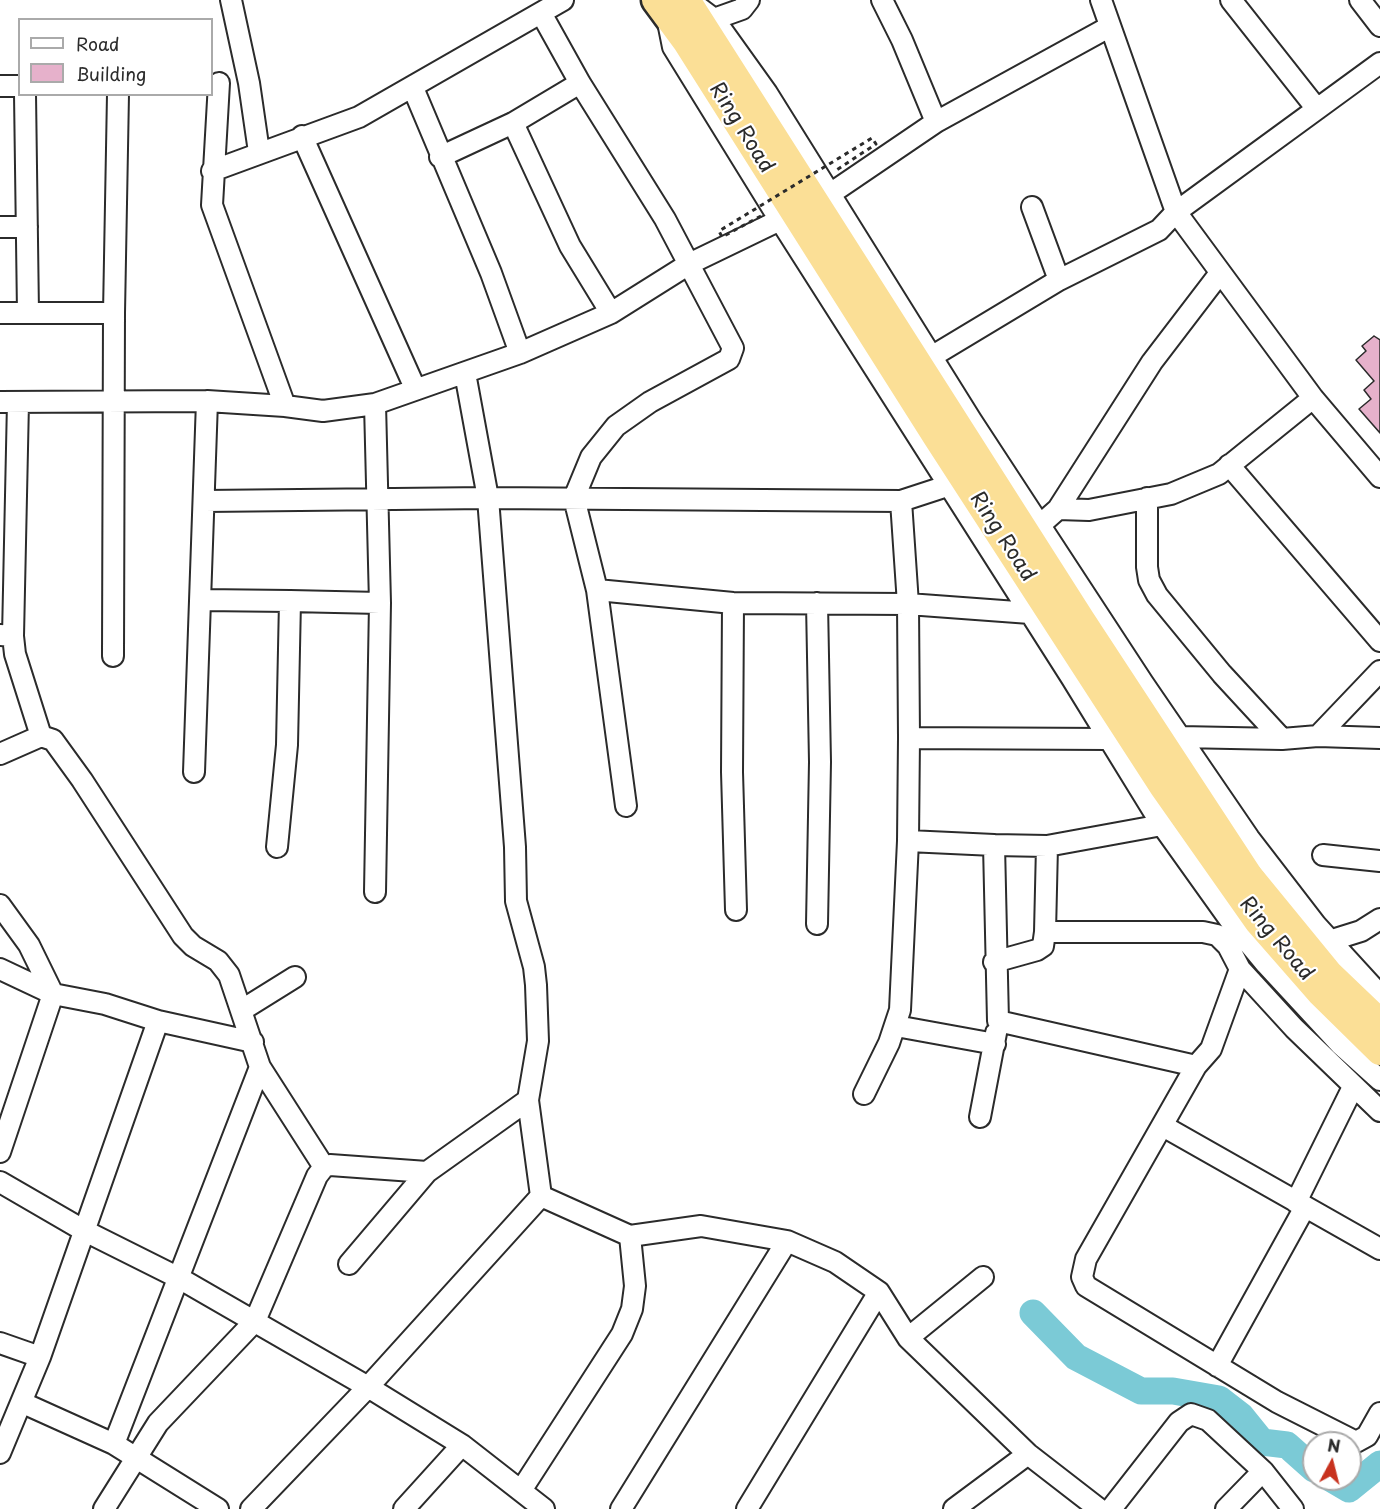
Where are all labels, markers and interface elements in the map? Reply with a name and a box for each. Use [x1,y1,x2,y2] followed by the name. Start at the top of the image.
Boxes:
[18,18,213,96] legend
[76,30,120,57] text: Road
[76,60,146,87] text: Building
[703,78,779,178] street label: Ring Road
[964,487,1040,587] street label: Ring Road
[1234,892,1318,986] street label: Ring Road
[1302,1431,1362,1491] north arrow
[1326,1432,1342,1458] text: N

